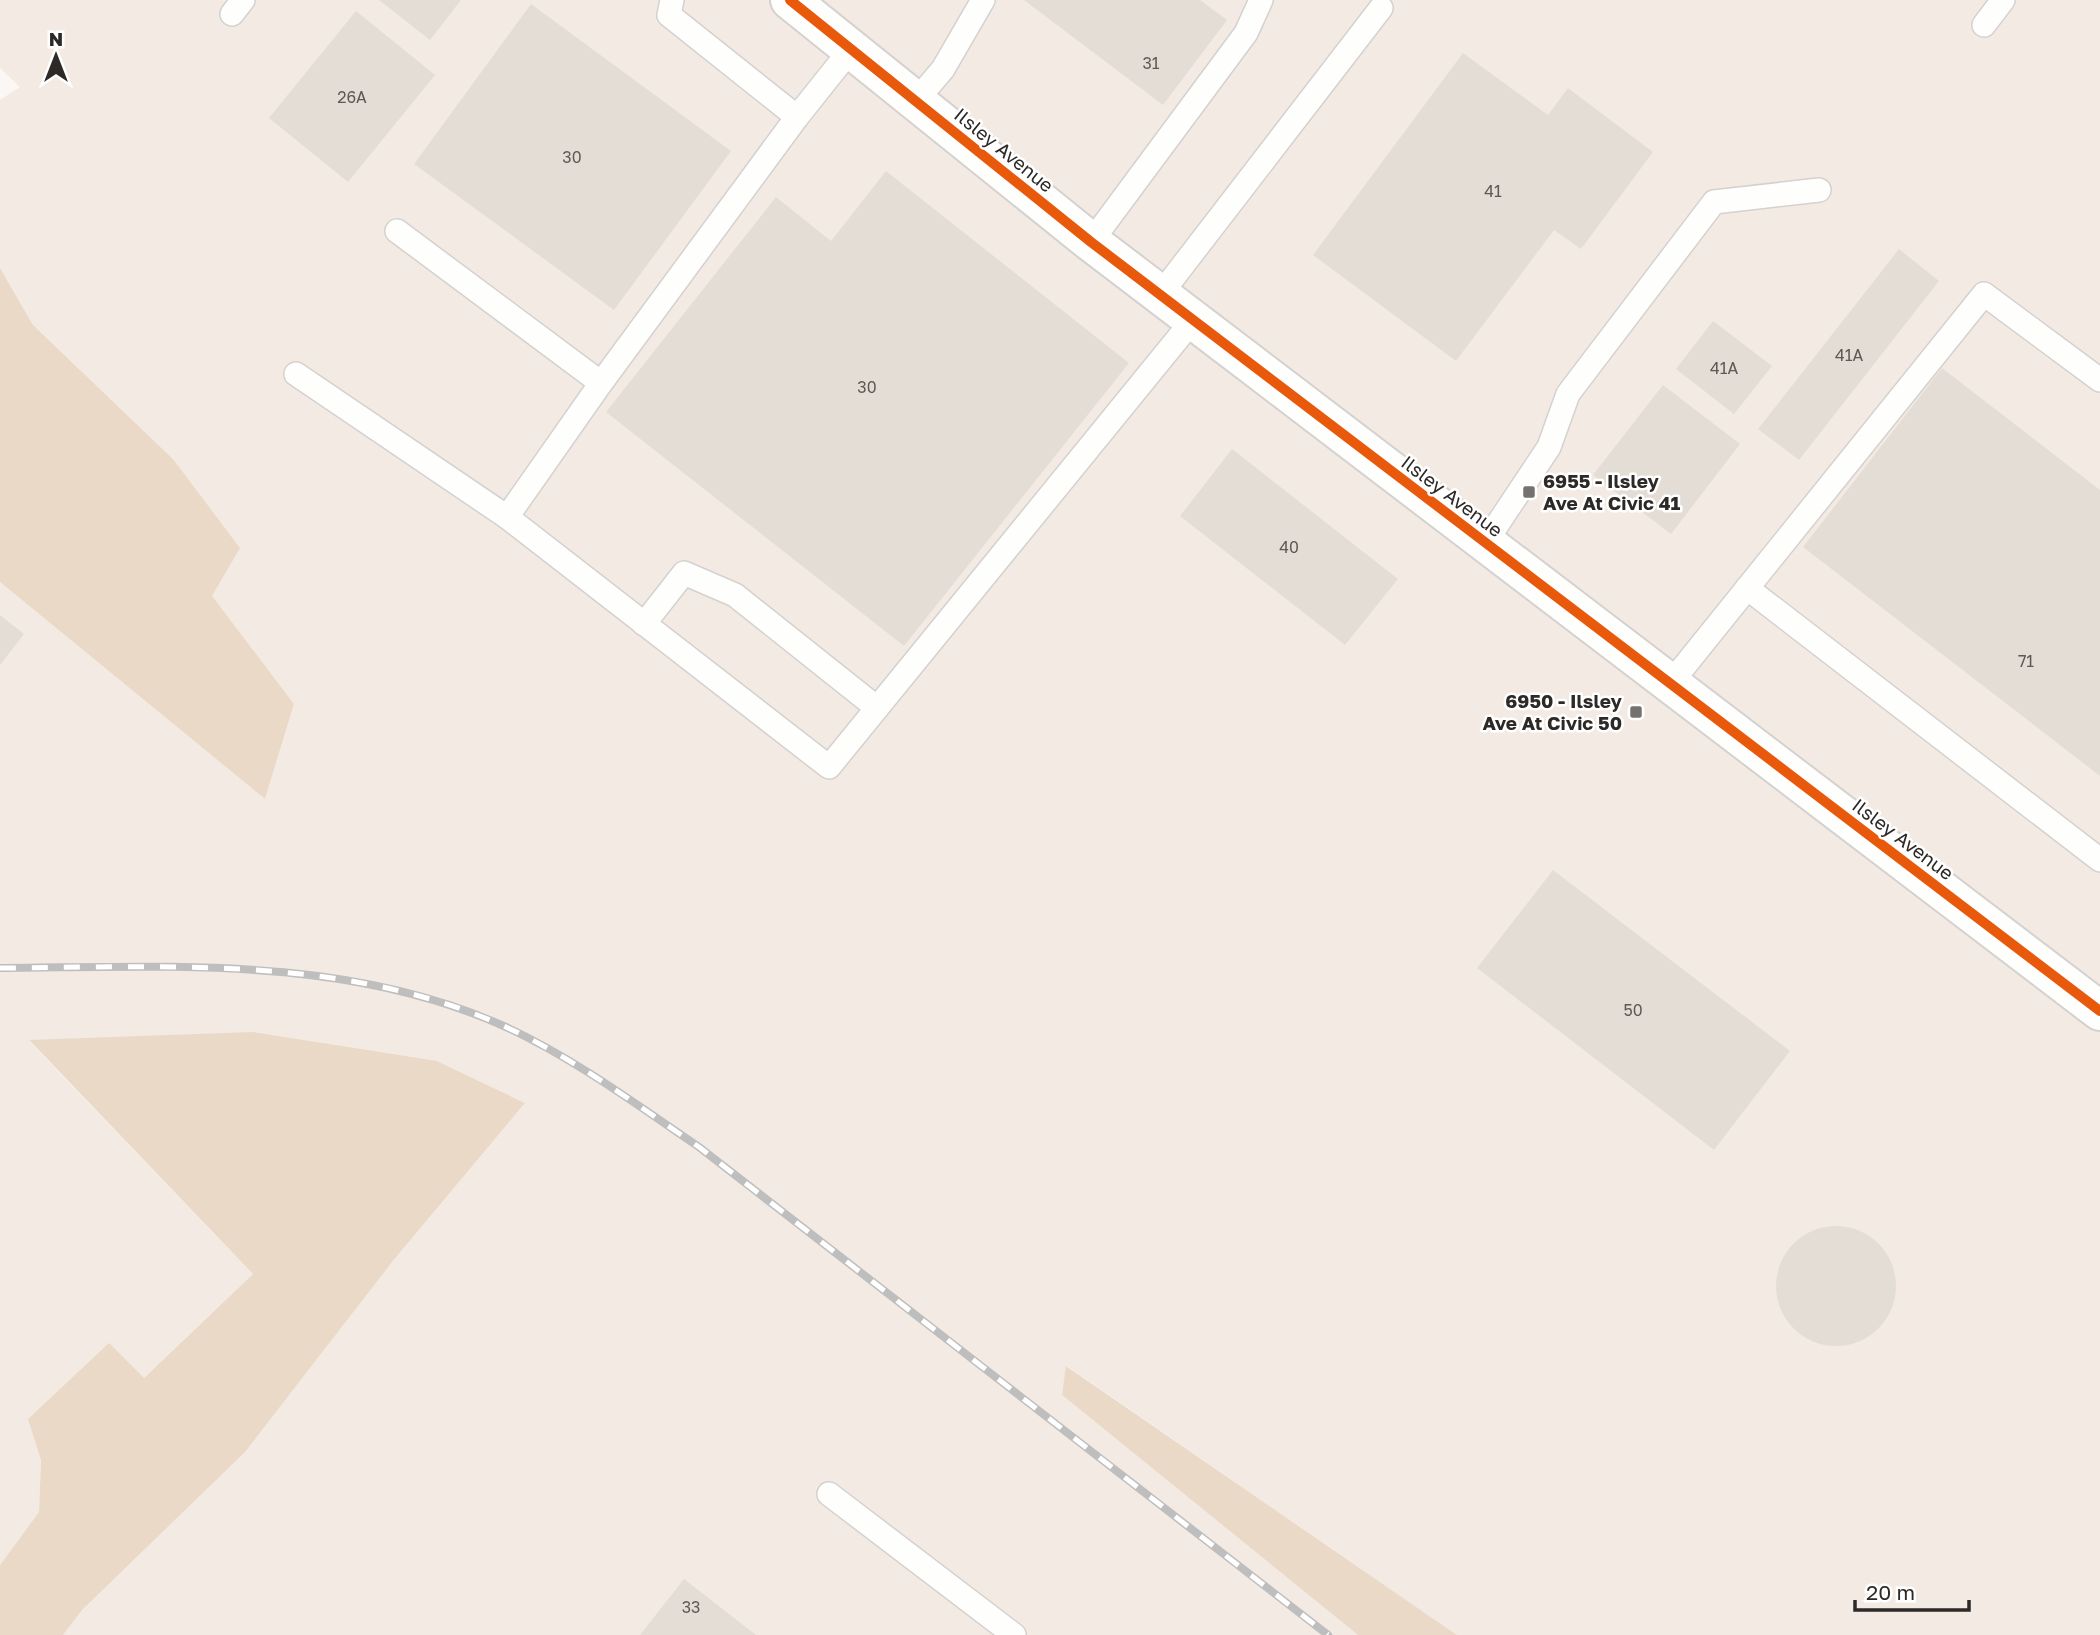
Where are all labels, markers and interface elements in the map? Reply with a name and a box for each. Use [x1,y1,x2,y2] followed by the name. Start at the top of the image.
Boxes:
[21,21,91,91] north arrow
[49,27,63,50] text: N
[1142,53,1160,73] house number: 31
[337,87,367,107] house number: 26A
[950,103,1059,197] street label: Ilsley Avenue
[562,147,582,167] house number: 30
[1484,181,1502,201] house number: 41
[1835,345,1863,365] house number: 41A
[1710,358,1738,378] house number: 41A
[857,377,877,397] house number: 30
[1397,450,1508,541] street label: Ilsley Avenue
[1543,469,1681,514] place label: 6955 - Ilsley Ave At Civic 41
[1521,484,1537,500] marker: 6955 - Ilsley Ave At Civic 41
[1279,537,1299,557] house number: 40
[2018,651,2034,671] house number: 71
[1482,689,1623,734] place label: 6950 - Ilsley Ave At Civic 50
[1628,704,1644,720] marker: 6950 - Ilsley Ave At Civic 50
[1848,793,1959,884] street label: Ilsley Avenue
[1623,1000,1643,1020] house number: 50
[1855,1568,1969,1612] scale bar
[1866,1579,1915,1605] text: 20 m
[682,1597,700,1617] house number: 33

